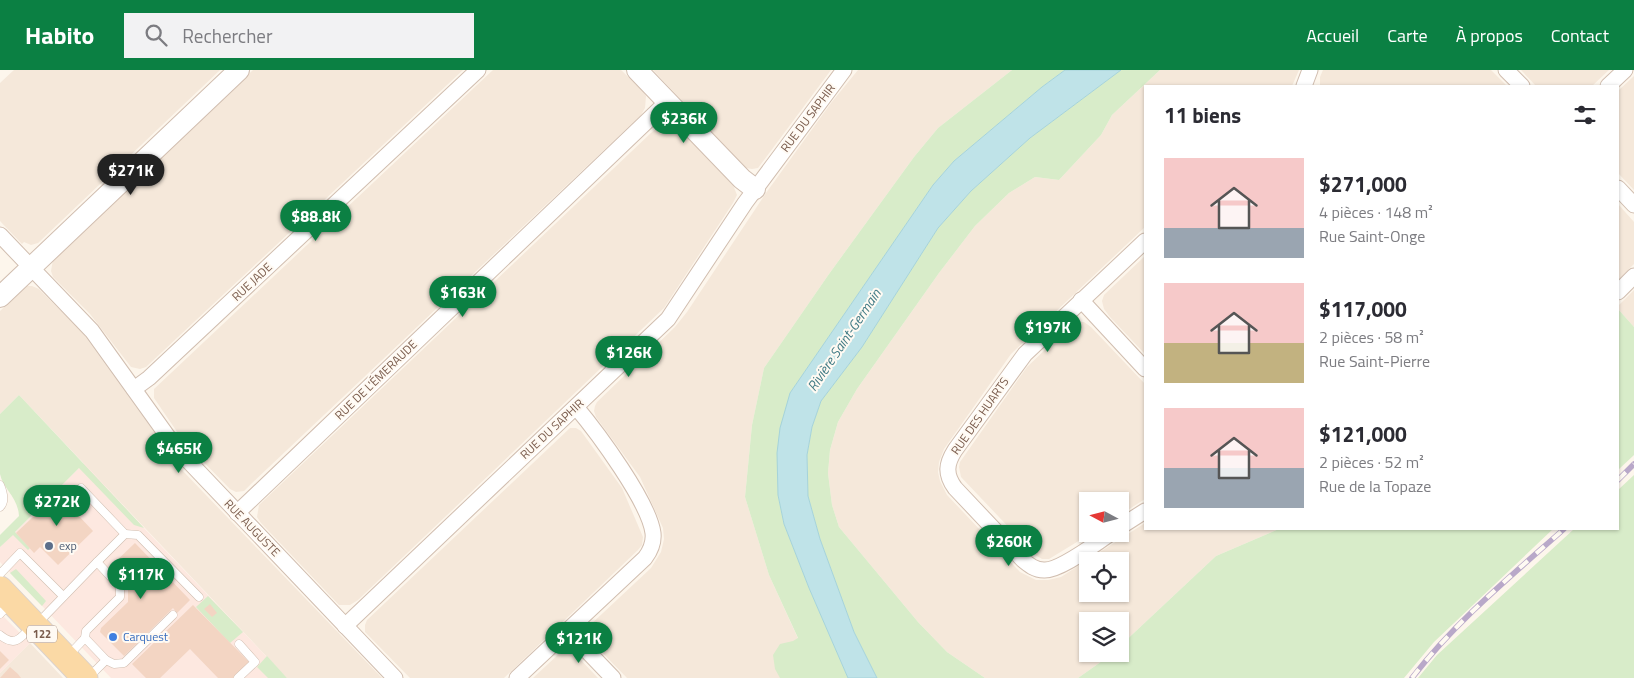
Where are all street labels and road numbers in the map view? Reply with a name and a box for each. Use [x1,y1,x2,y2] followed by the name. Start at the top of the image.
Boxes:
[775,79,840,156] street label: RUE DU SAPHIR
[227,258,276,305] street label: RUE JADE
[330,335,422,424] street label: RUE DE L'ÉMERAUDE
[946,373,1013,458] street label: RUE DES HUARTS
[515,394,588,463] street label: RUE DU SAPHIR
[220,495,285,561] street label: RUE AUGUSTE
[27,626,57,642] road number: 122

